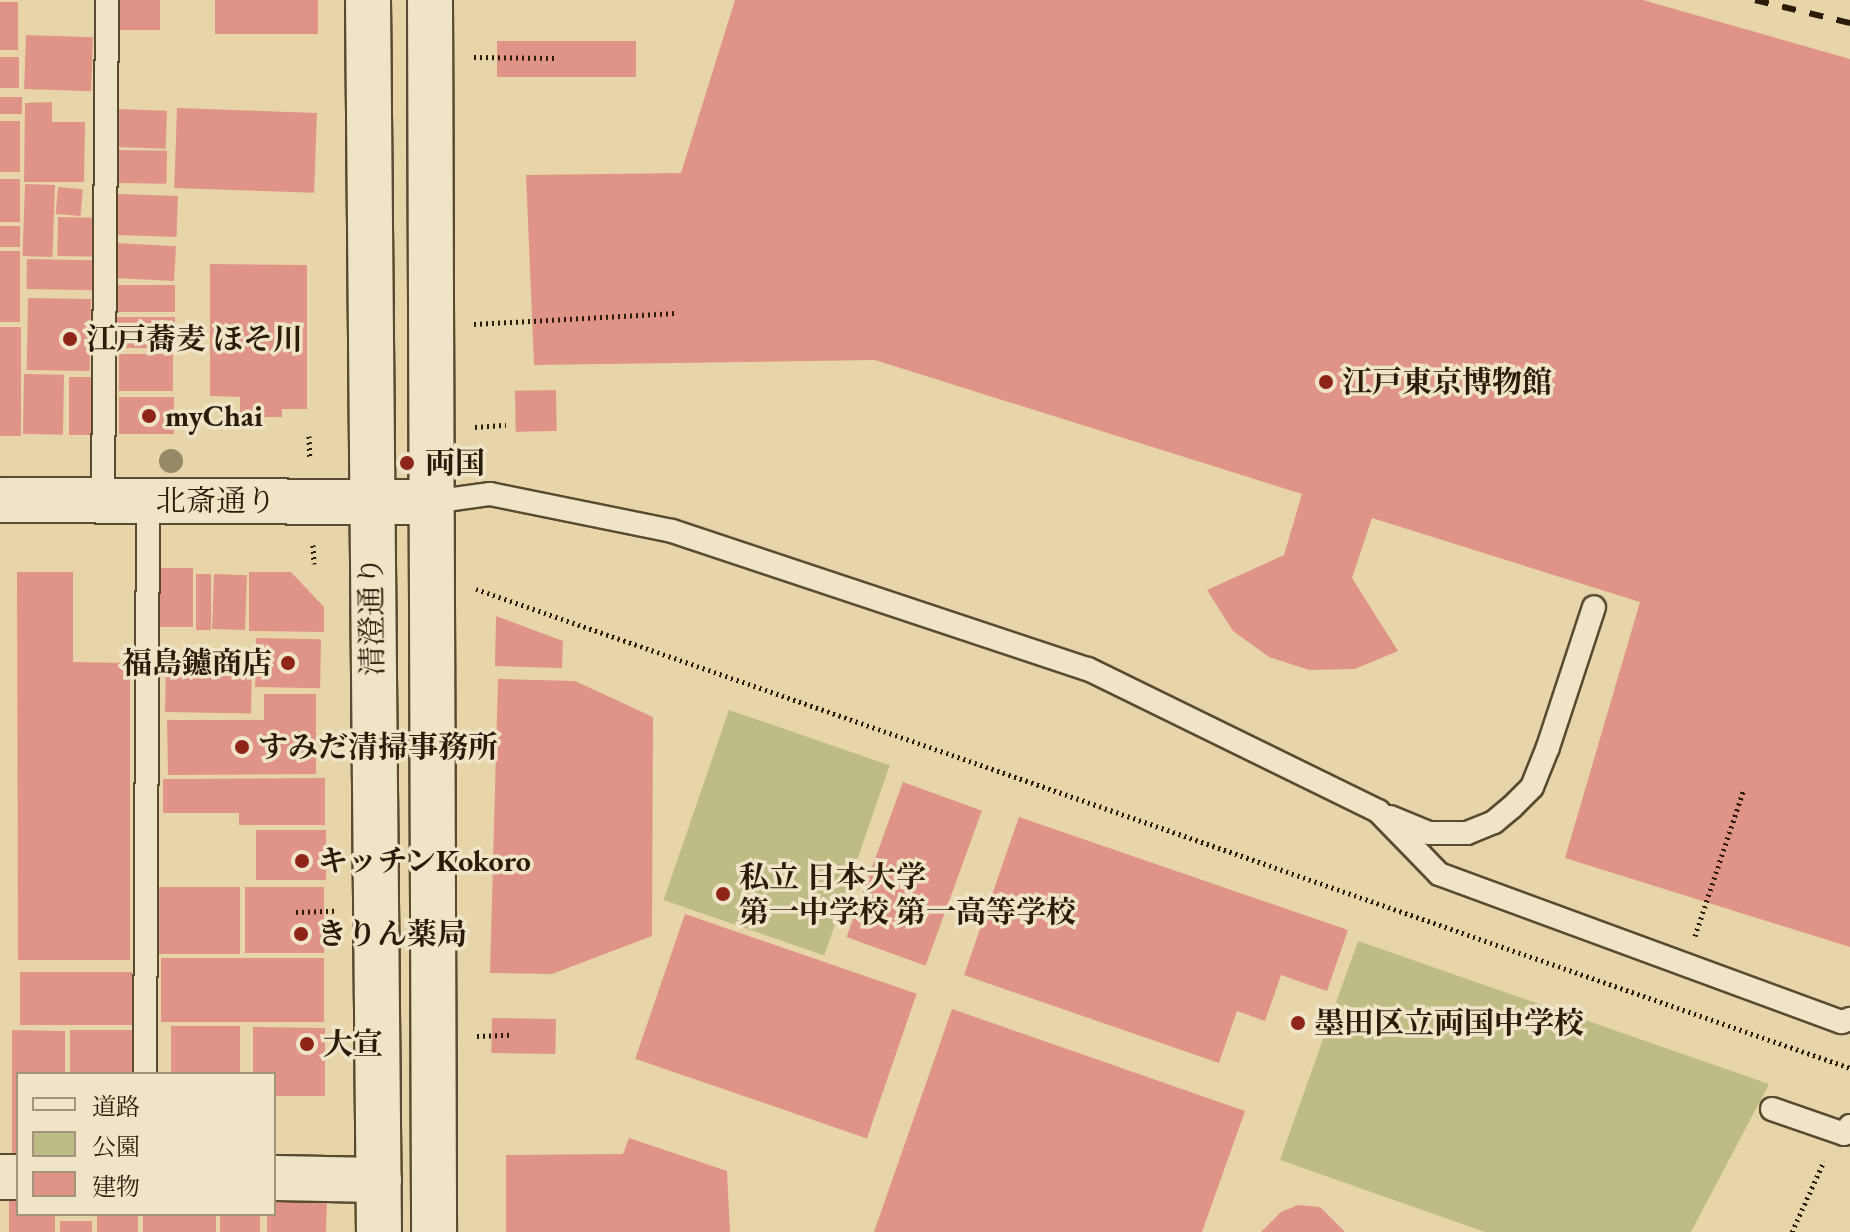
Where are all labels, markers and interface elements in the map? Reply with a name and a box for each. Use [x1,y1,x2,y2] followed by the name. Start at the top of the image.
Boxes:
[86,321,303,357] place label: 江戸蕎麦 ほそ川
[61,330,79,348] marker: 江戸蕎麦 ほそ川
[1342,364,1552,400] place label: 江戸東京博物館
[1317,373,1335,391] marker: 江戸東京博物館
[165,398,263,434] place label: myChai
[140,407,158,425] marker: myChai
[425,445,485,481] place label: 両国
[396,452,418,474] marker: 両国
[156,483,276,519] street label: 北斎通り
[353,556,391,676] street label: 清澄通り
[122,645,272,681] place label: 福島鑢商店
[279,654,297,672] marker: 福島鑢商店
[258,729,498,765] place label: すみだ清掃事務所
[233,738,251,756] marker: すみだ清掃事務所
[318,843,533,879] place label: キッチンKokoro
[293,852,311,870] marker: キッチンKokoro
[739,859,1076,930] place label: 私立 日本大学 第一中学校 第一高等学校
[714,885,732,903] marker: 私立 日本大学 第一中学校 第一高等学校
[317,916,467,952] place label: きりん薬局
[292,925,310,943] marker: きりん薬局
[1314,1005,1584,1041] place label: 墨田区立両国中学校
[1289,1014,1307,1032] marker: 墨田区立両国中学校
[323,1026,383,1062] place label: 大宣
[298,1035,316,1053] marker: 大宣
[16,1072,276,1216] legend
[92,1091,140,1122] text: 道路
[92,1131,140,1162] text: 公園
[92,1171,140,1202] text: 建物

